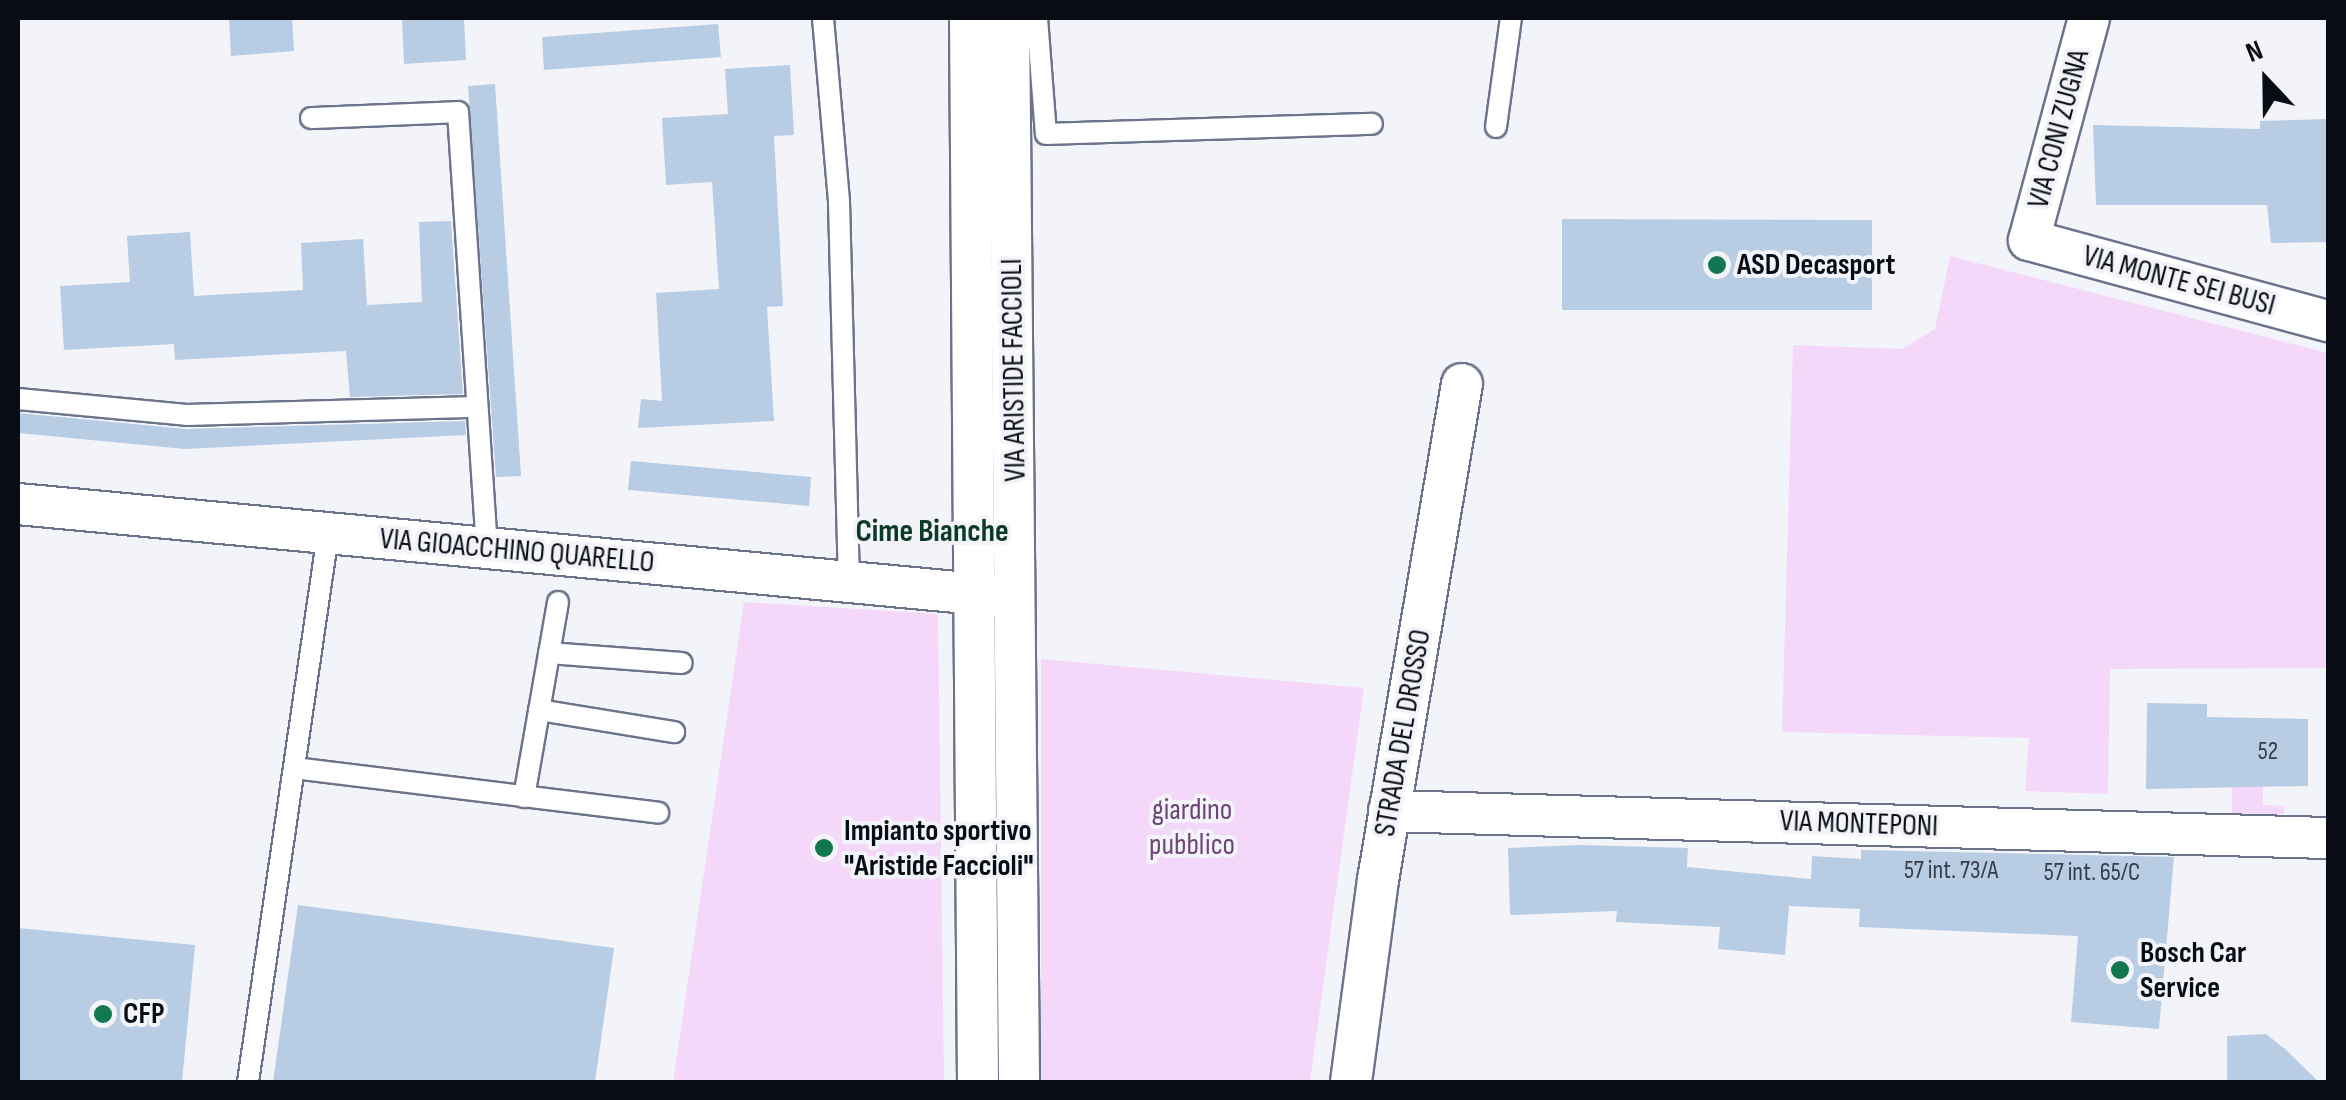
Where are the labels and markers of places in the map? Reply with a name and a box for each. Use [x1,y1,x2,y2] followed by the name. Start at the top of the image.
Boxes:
[1737,247,1895,283] place label: ASD Decasport
[1706,254,1728,276] marker: ASD Decasport
[844,813,1033,884] place label: Impianto sportivo "Aristide Faccioli"
[813,837,835,859] marker: Impianto sportivo "Aristide Faccioli"
[2140,935,2246,1006] place label: Bosch Car Service
[2109,959,2131,981] marker: Bosch Car Service
[123,996,165,1032] place label: CFP
[92,1003,114,1025] marker: CFP

